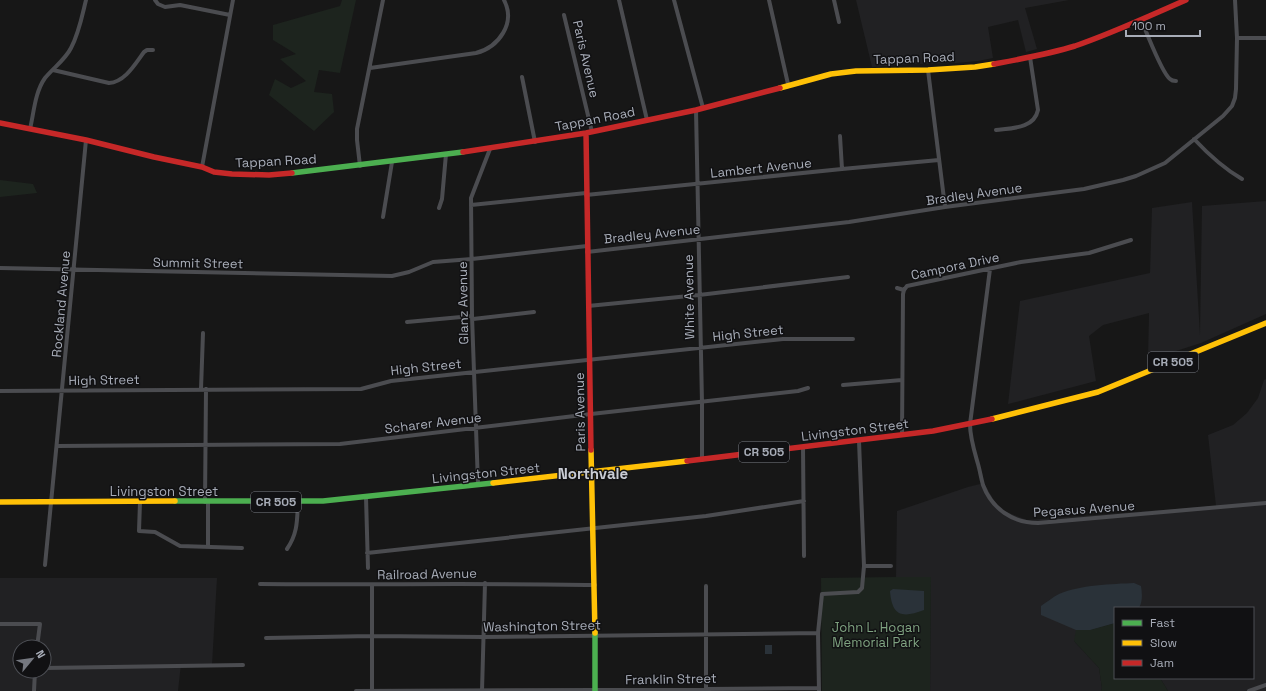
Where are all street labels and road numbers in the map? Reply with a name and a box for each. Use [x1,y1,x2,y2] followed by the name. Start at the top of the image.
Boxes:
[569,19,603,99] street label: Paris Avenue
[873,48,955,68] street label: Tappan Road
[553,103,637,135] street label: Tappan Road
[235,150,317,172] street label: Tappan Road
[709,154,813,182] street label: Lambert Avenue
[925,179,1023,209] street label: Bradley Avenue
[603,220,701,248] street label: Bradley Avenue
[909,248,1001,284] street label: Campora Drive
[48,250,74,358] street label: Rockland Avenue
[153,254,243,272] street label: Summit Street
[680,254,698,340] street label: White Avenue
[454,261,472,345] street label: Glanz Avenue
[712,321,784,345] street label: High Street
[1148,352,1198,372] road number: CR 505
[390,355,462,379] street label: High Street
[68,371,140,389] street label: High Street
[571,372,589,452] street label: Paris Avenue
[384,409,482,437] street label: Scharer Avenue
[800,415,910,445] street label: Livingston Street
[739,442,789,462] road number: CR 505
[431,459,541,487] street label: Livingston Street
[110,483,218,500] street label: Livingston Street
[251,492,301,512] road number: CR 505
[1033,497,1135,521] street label: Pegasus Avenue
[377,565,477,583] street label: Railroad Avenue
[483,616,601,636] street label: Washington Street
[625,670,717,688] street label: Franklin Street

